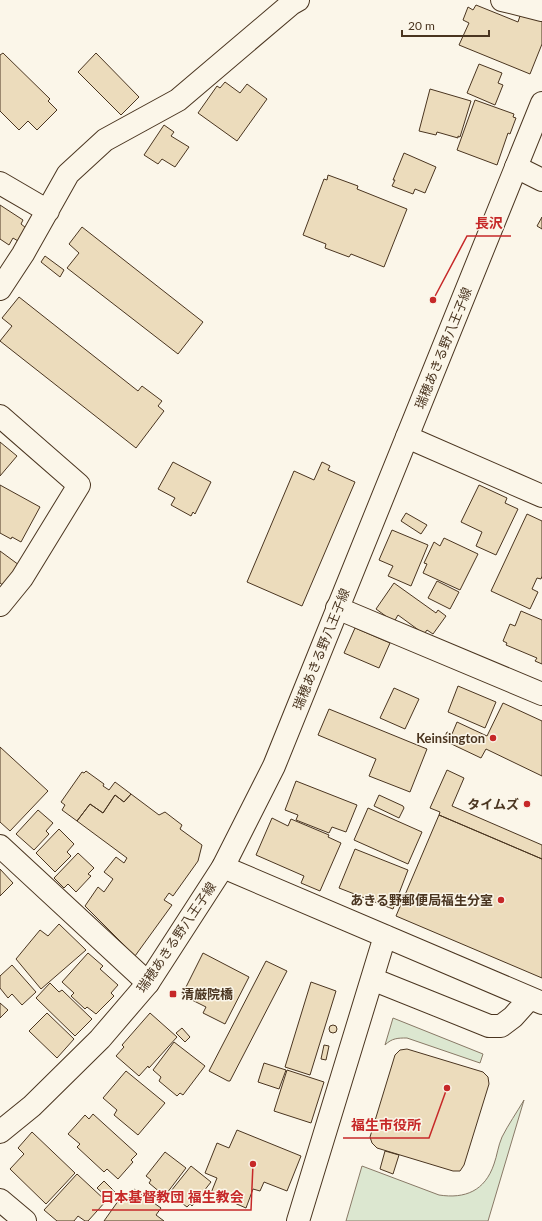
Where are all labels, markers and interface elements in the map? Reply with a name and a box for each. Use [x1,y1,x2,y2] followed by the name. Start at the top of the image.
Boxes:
[402,12,489,38] scale bar
[408,18,435,33] text: 20 m
[467,210,511,236] callout: 長沢
[475,214,503,231] text: 長沢
[411,285,475,411] street label: 瑞穂あきる野八王子線
[289,586,353,712] street label: 瑞穂あきる野八王子線
[416,730,485,746] place label: Keinsington
[488,733,498,743] marker: Keinsington
[467,796,519,812] place label: タイムズ
[522,799,532,809] marker: タイムズ
[133,879,219,995] street label: 瑞穂あきる野八王子線
[350,892,493,908] place label: あきる野郵便局福生分室
[496,895,506,905] marker: あきる野郵便局福生分室
[181,986,233,1002] place label: 清厳院橋
[168,989,178,999] marker: 清厳院橋
[343,1112,429,1138] callout: 福生市役所
[351,1116,421,1133] text: 福生市役所
[92,1184,251,1210] callout: 日本基督教団 福生教会
[100,1188,244,1205] text: 日本基督教団 福生教会

